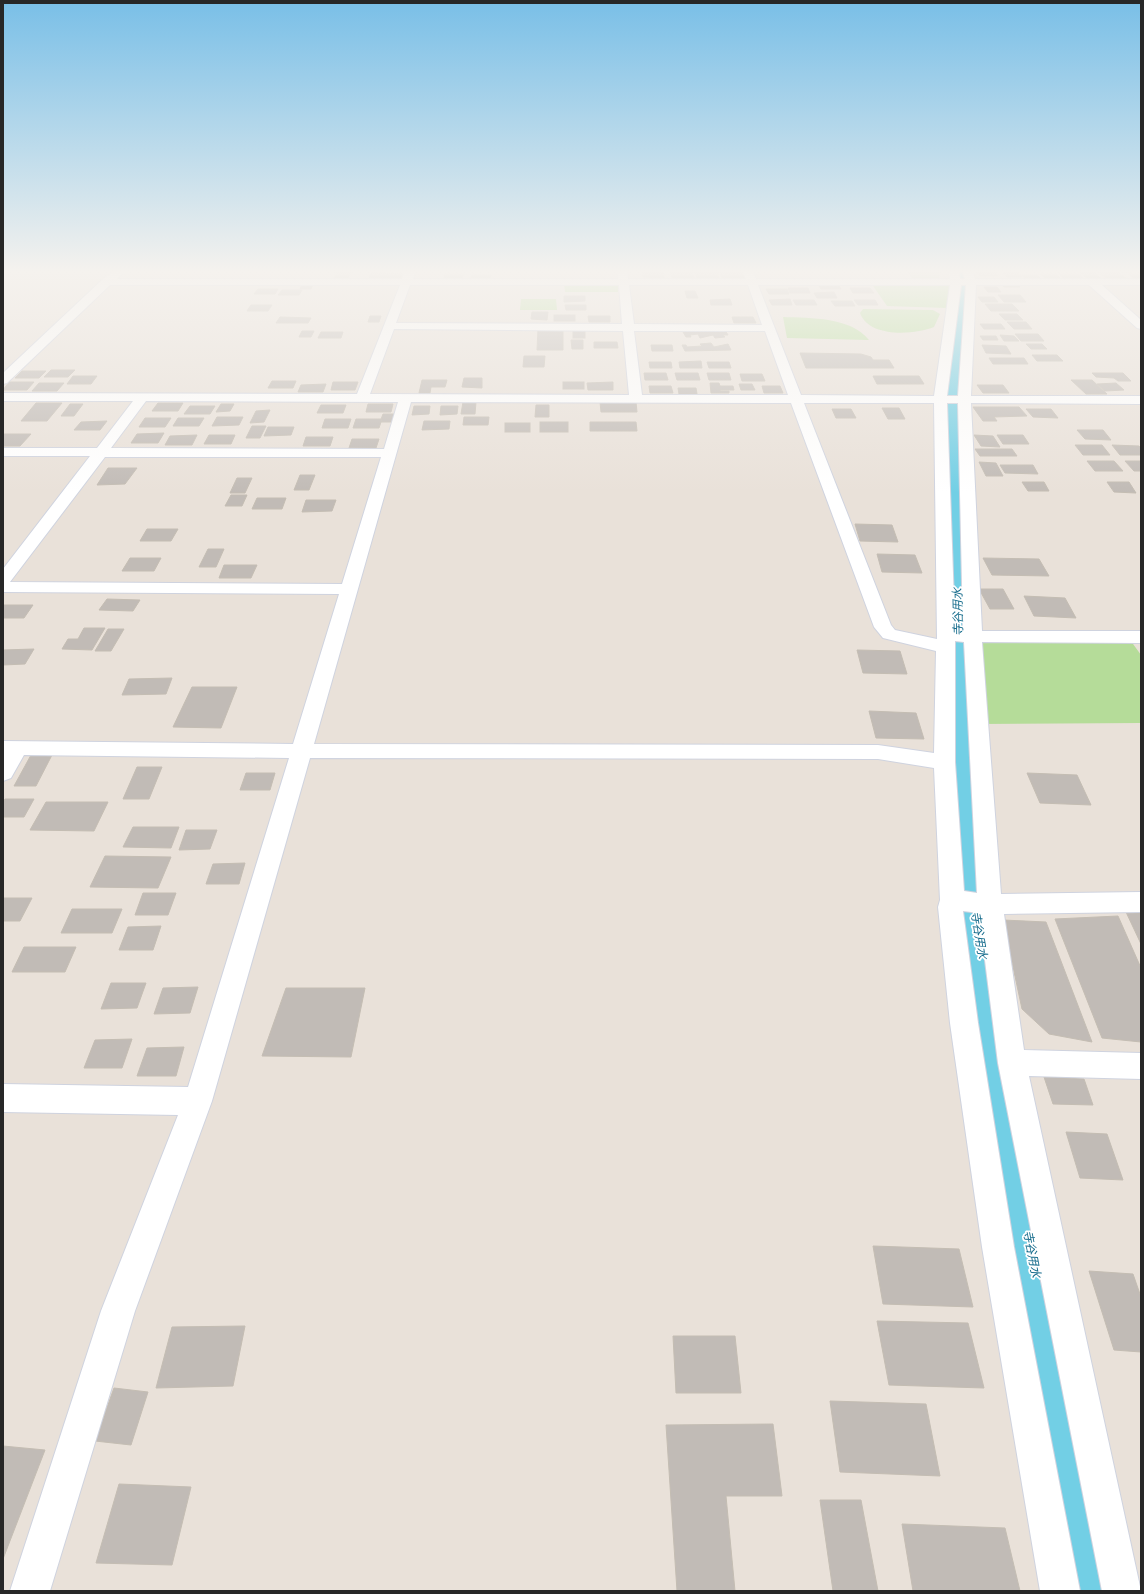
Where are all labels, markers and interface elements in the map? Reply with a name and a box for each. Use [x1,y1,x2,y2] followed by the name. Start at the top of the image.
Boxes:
[951,586,965,636] water label: 寺谷用水
[968,910,990,962] water label: 寺谷用水
[1021,1229,1044,1281] water label: 寺谷用水

